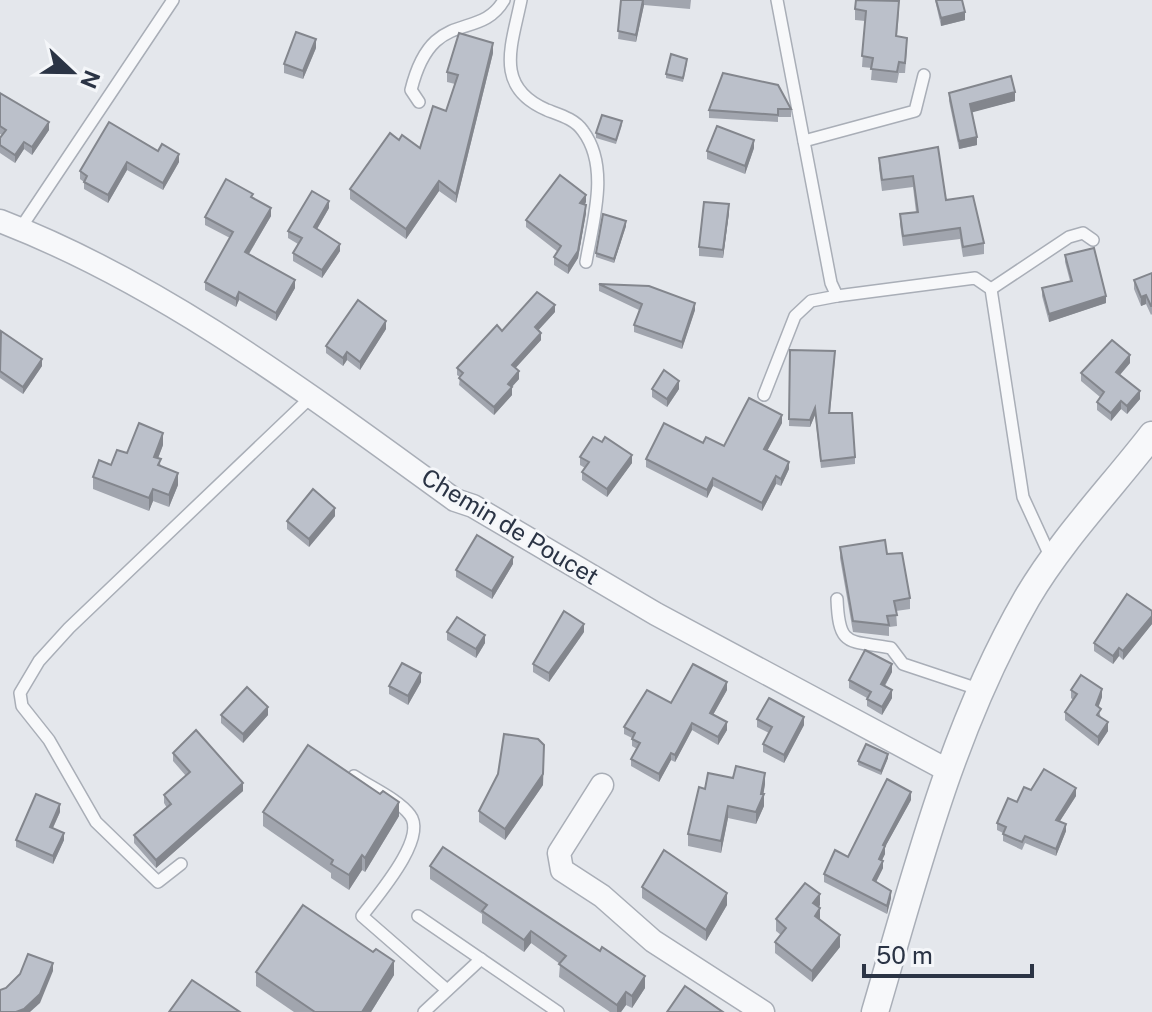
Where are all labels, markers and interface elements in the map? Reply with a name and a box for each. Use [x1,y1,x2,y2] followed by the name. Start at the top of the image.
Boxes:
[32,32,112,112] north arrow
[75,67,106,92] text: N
[417,462,604,590] street label: Chemin de Poucet
[864,928,1032,978] scale bar
[876,941,933,969] text: 50 m

